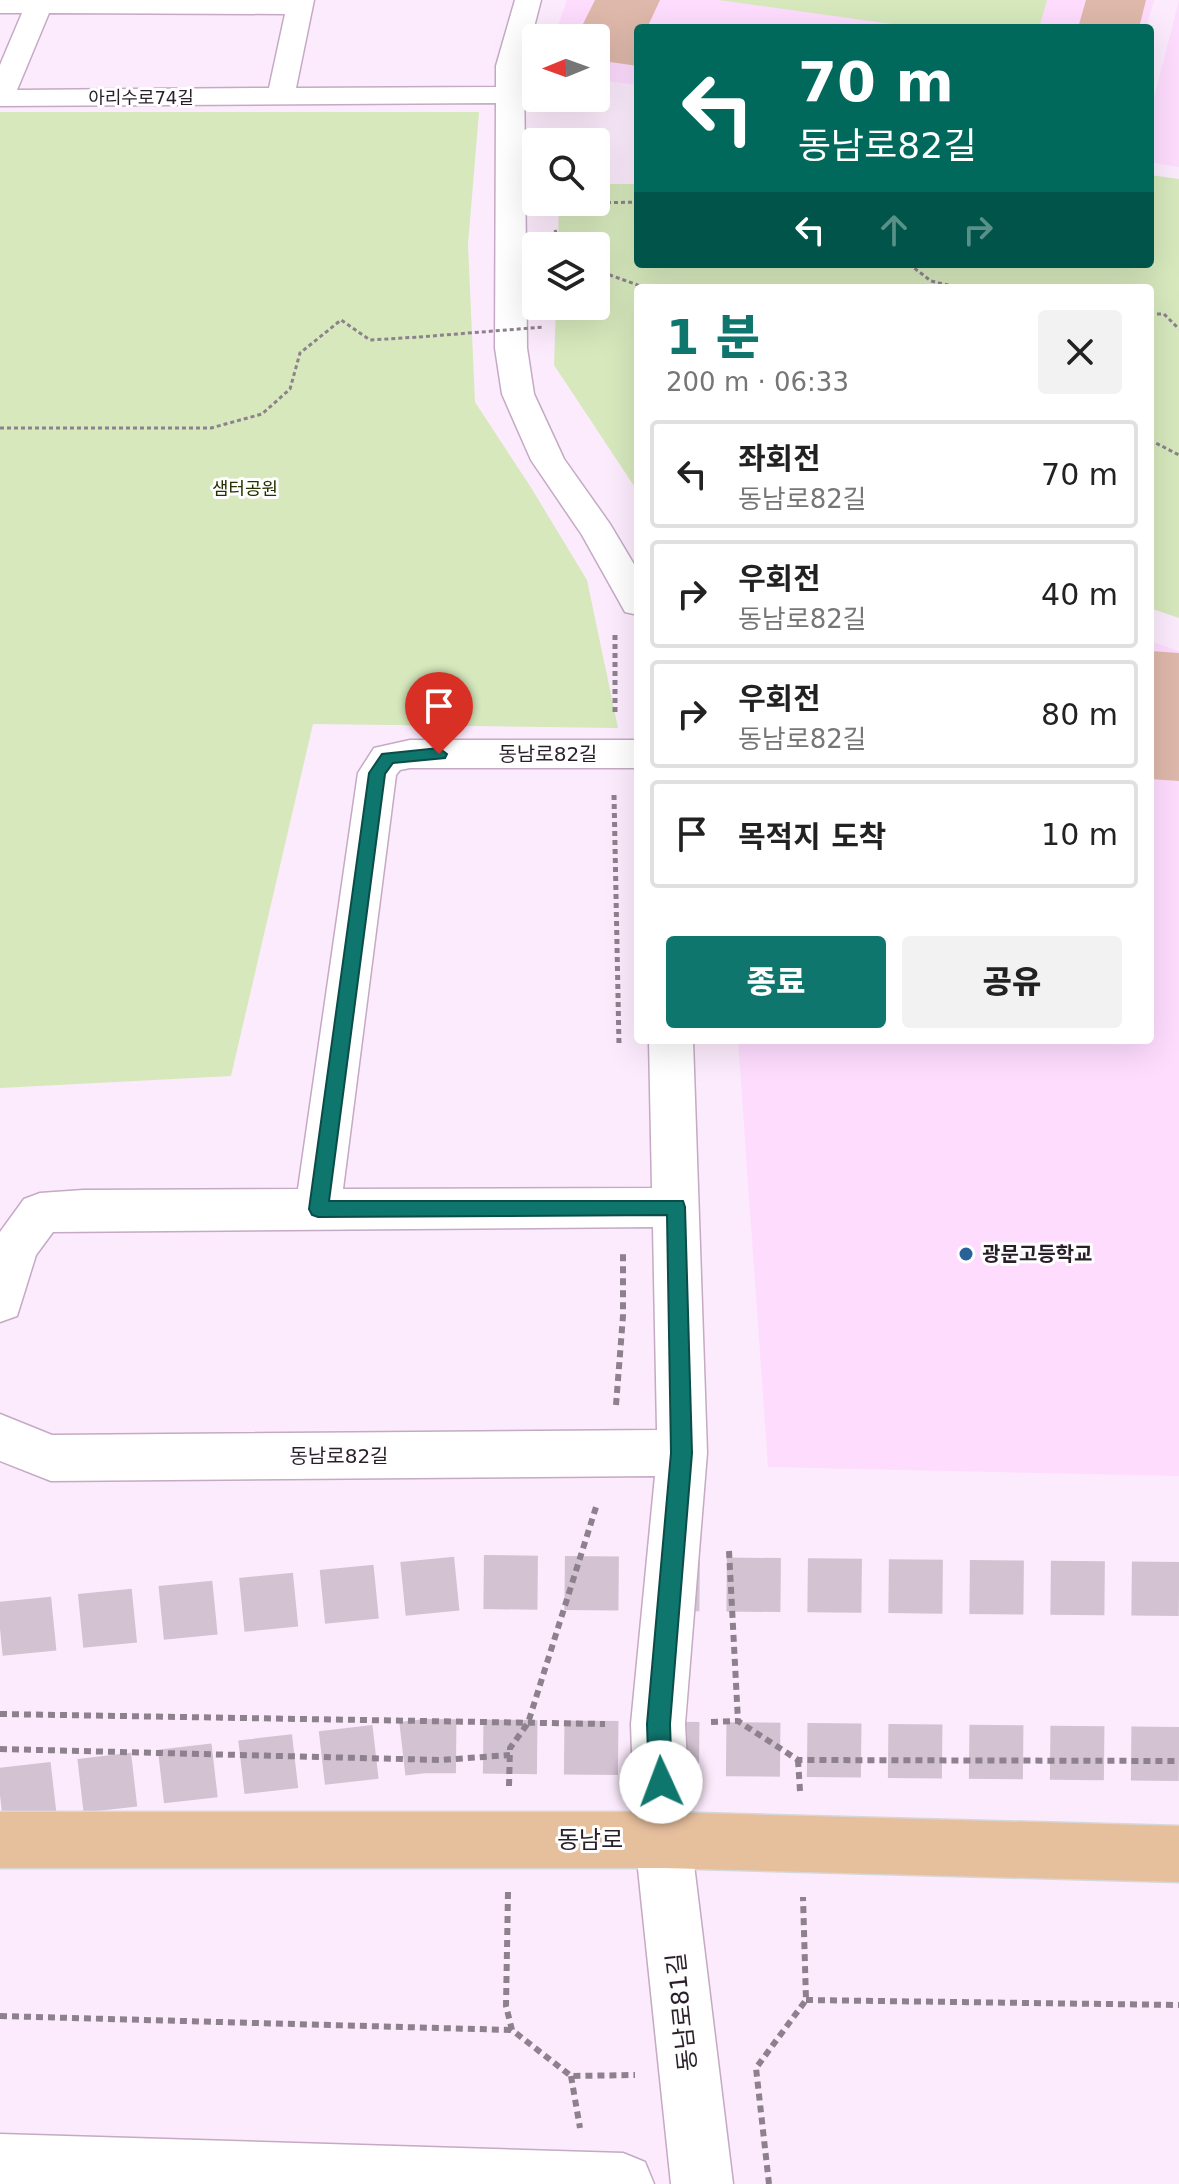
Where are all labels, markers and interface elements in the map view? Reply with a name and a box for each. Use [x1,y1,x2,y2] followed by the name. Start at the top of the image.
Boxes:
[522,24,610,112] north arrow
[522,24,610,320] map controls
[798,49,954,114] text: 70 m
[666,56,770,160] icon: left
[88,87,194,108] street label: 아리수로74길
[798,125,976,166] text: 동남로82길
[522,128,610,216] button: search
[788,208,832,252] icon: left
[872,208,916,252] icon: ahead
[956,208,1000,252] icon: right
[522,232,610,320] button: layers
[666,309,760,365] text: 1 분
[1038,310,1122,394] button: close
[666,367,849,397] text: 200 m · 06:33
[738,441,821,476] text: 좌회전
[670,452,714,496] icon: left
[1041,457,1118,492] text: 70 m
[212,478,278,499] park label: 샘터공원
[738,484,867,514] text: 동남로82길
[738,561,821,596] text: 우회전
[670,572,714,616] icon: right
[1041,577,1118,612] text: 40 m
[738,604,867,634] text: 동남로82길
[405,672,473,754] pin
[738,681,821,716] text: 우회전
[417,684,461,728] icon: arrive
[670,692,714,736] icon: right
[1041,697,1118,732] text: 80 m
[738,724,867,754] text: 동남로82길
[498,742,598,766] street label: 동남로82길
[670,812,714,856] icon: arrive
[1041,817,1118,852] text: 10 m
[738,819,886,854] text: 목적지 도착
[666,936,886,1028] button: 종료
[902,936,1122,1028] button: 공유
[982,1242,1092,1266] place label: 광문고등학교
[957,1245,975,1263] marker: 광문고등학교
[289,1444,389,1468] street label: 동남로82길
[619,1740,703,1824] position arrow
[557,1826,623,1854] street label: 동남로
[662,1951,702,2073] street label: 동남로81길

